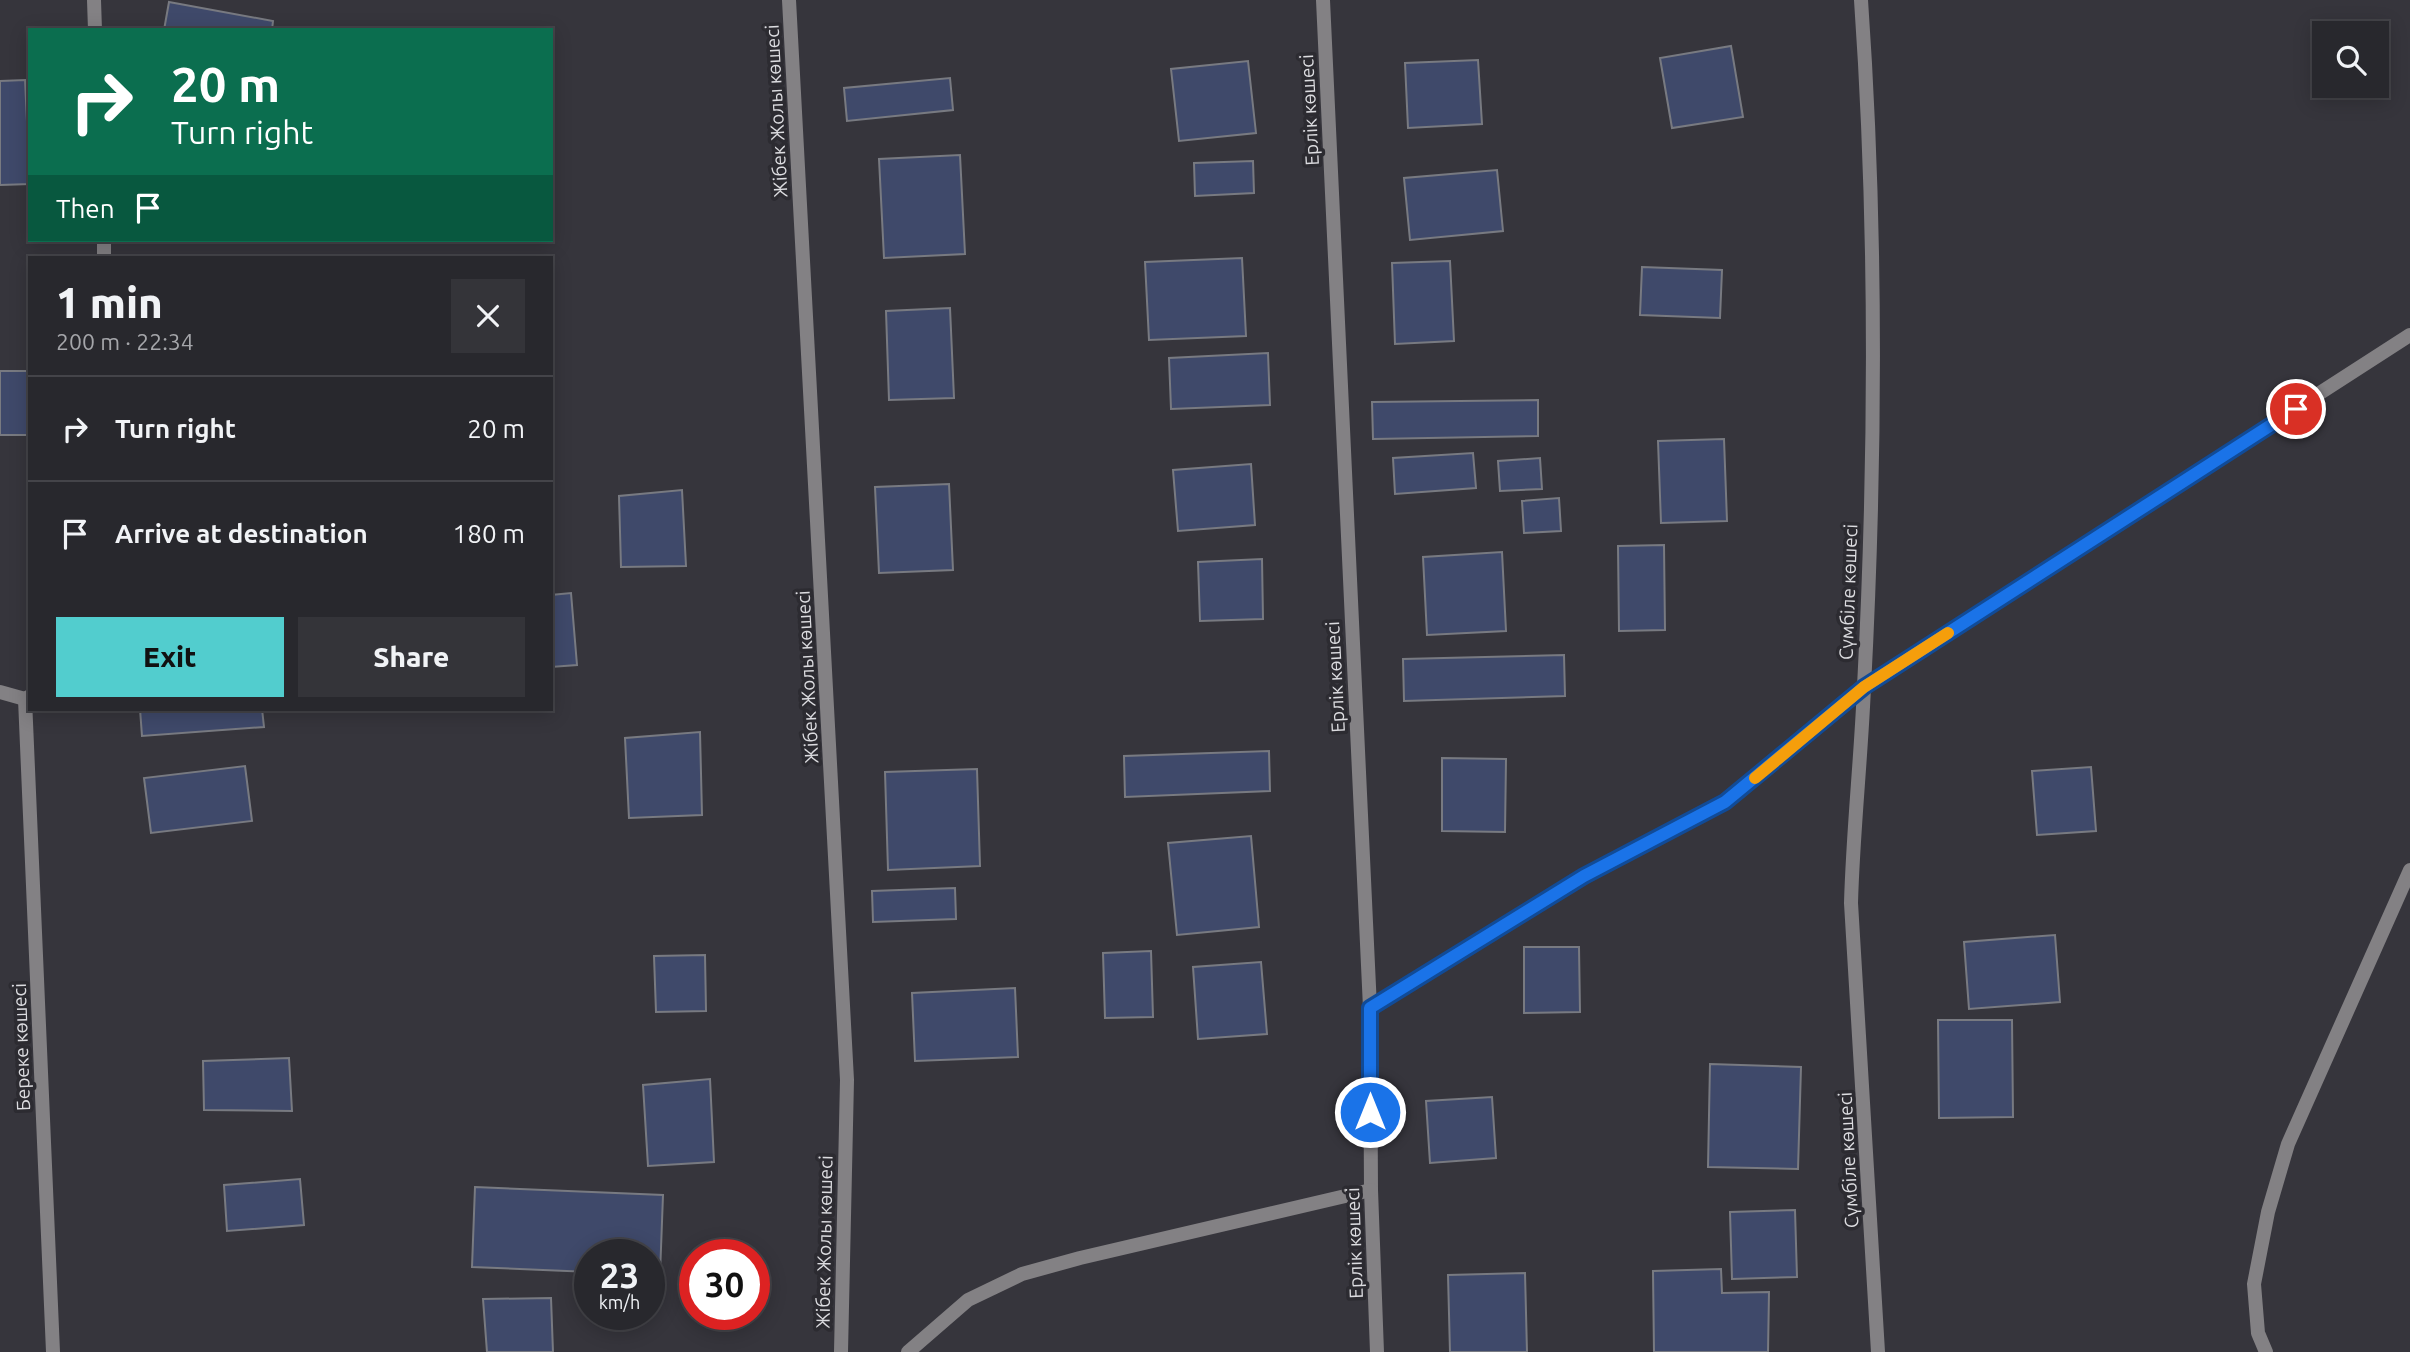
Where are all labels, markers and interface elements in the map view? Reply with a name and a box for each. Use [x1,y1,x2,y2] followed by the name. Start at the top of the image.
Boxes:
[2312,21,2389,98] map controls
[2312,21,2389,98] button: search
[760,24,792,198] street label: Жібек Жолы көшесі
[1295,54,1323,166] street label: Ерлік көшесі
[56,56,147,147] icon: right
[171,56,280,111] text: 20 m
[171,114,313,150] text: Turn right
[129,189,167,227] icon: arrive
[56,194,115,223] text: Then
[56,279,163,326] text: 1 min
[451,279,525,353] button: close
[56,329,194,354] text: 200 m · 22:34
[2266,379,2326,439] pin
[2277,390,2315,428] icon: arrive
[56,410,94,448] icon: right
[115,414,236,443] text: Turn right
[467,414,525,443] text: 20 m
[56,515,94,553] icon: arrive
[115,519,368,548] text: Arrive at destination
[453,519,525,548] text: 180 m
[1835,524,1861,660] street label: Сүмбіле көшесі
[791,590,823,764] street label: Жібек Жолы көшесі
[56,617,284,697] button: Exit
[298,617,525,697] button: Share
[1321,621,1349,733] street label: Ерлік көшесі
[8,983,34,1111] street label: Береке көшесі
[1333,1075,1407,1149] position arrow
[1833,1091,1863,1229] street label: Сүмбіле көшесі
[811,1155,837,1329] street label: Жібек Жолы көшесі
[1341,1187,1367,1299] street label: Ерлік көшесі
[679,1239,770,1330] speed limit sign: 30
[600,1255,639,1295] text: 23
[599,1292,640,1312] text: km/h

